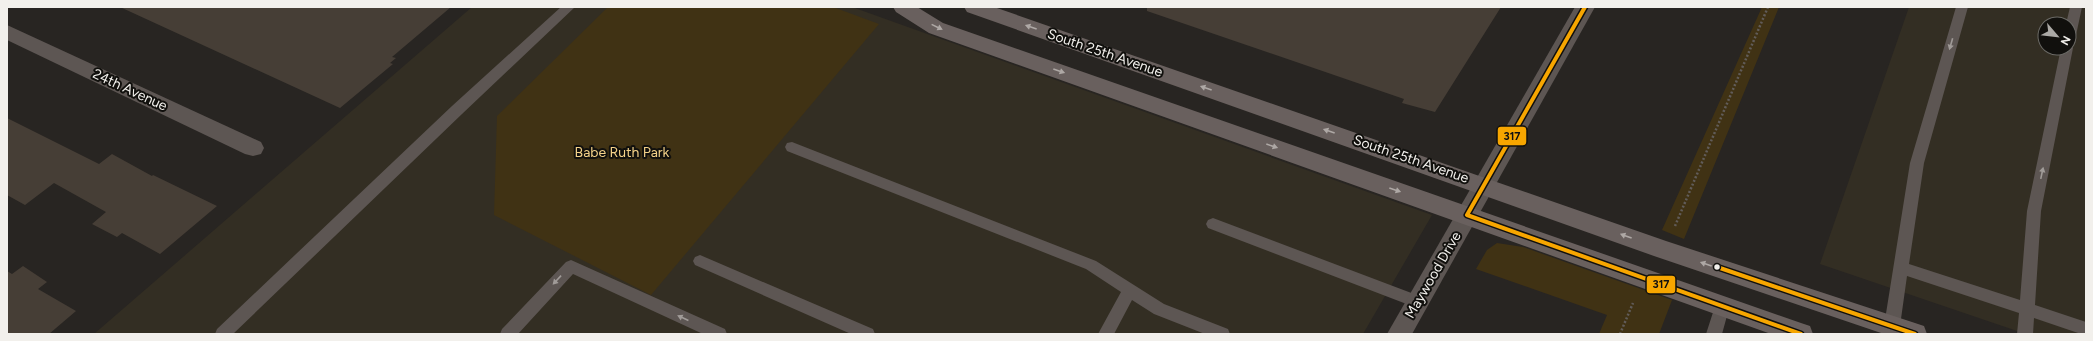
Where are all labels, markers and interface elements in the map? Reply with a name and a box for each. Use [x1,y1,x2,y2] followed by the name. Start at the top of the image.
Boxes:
[2037,16,2077,56] north arrow
[1024,23,1036,29] one-way arrow
[931,24,942,30] one-way arrow
[1045,25,1165,81] street label: South 25th Avenue
[2058,34,2073,47] text: N
[1948,39,1954,51] one-way arrow
[90,65,170,115] street label: 24th Avenue
[1053,69,1065,75] one-way arrow
[1200,85,1212,91] one-way arrow
[1497,126,1527,146] line badge: 317
[1323,128,1335,134] one-way arrow
[1504,130,1520,143] text: 317
[1351,131,1471,187] street label: South 25th Avenue
[575,144,670,161] park label: Babe Ruth Park
[1266,144,1278,150] one-way arrow
[2039,167,2045,179] one-way arrow
[1389,187,1401,193] one-way arrow
[1401,228,1465,321] street label: Maywood Drive
[1619,232,1631,238] one-way arrow
[1700,260,1712,266] one-way arrow
[1712,262,1722,272] unlabelled marker
[552,275,562,285] one-way arrow
[1646,275,1676,294] line badge: 317
[1653,278,1669,291] text: 317
[678,315,689,321] one-way arrow

